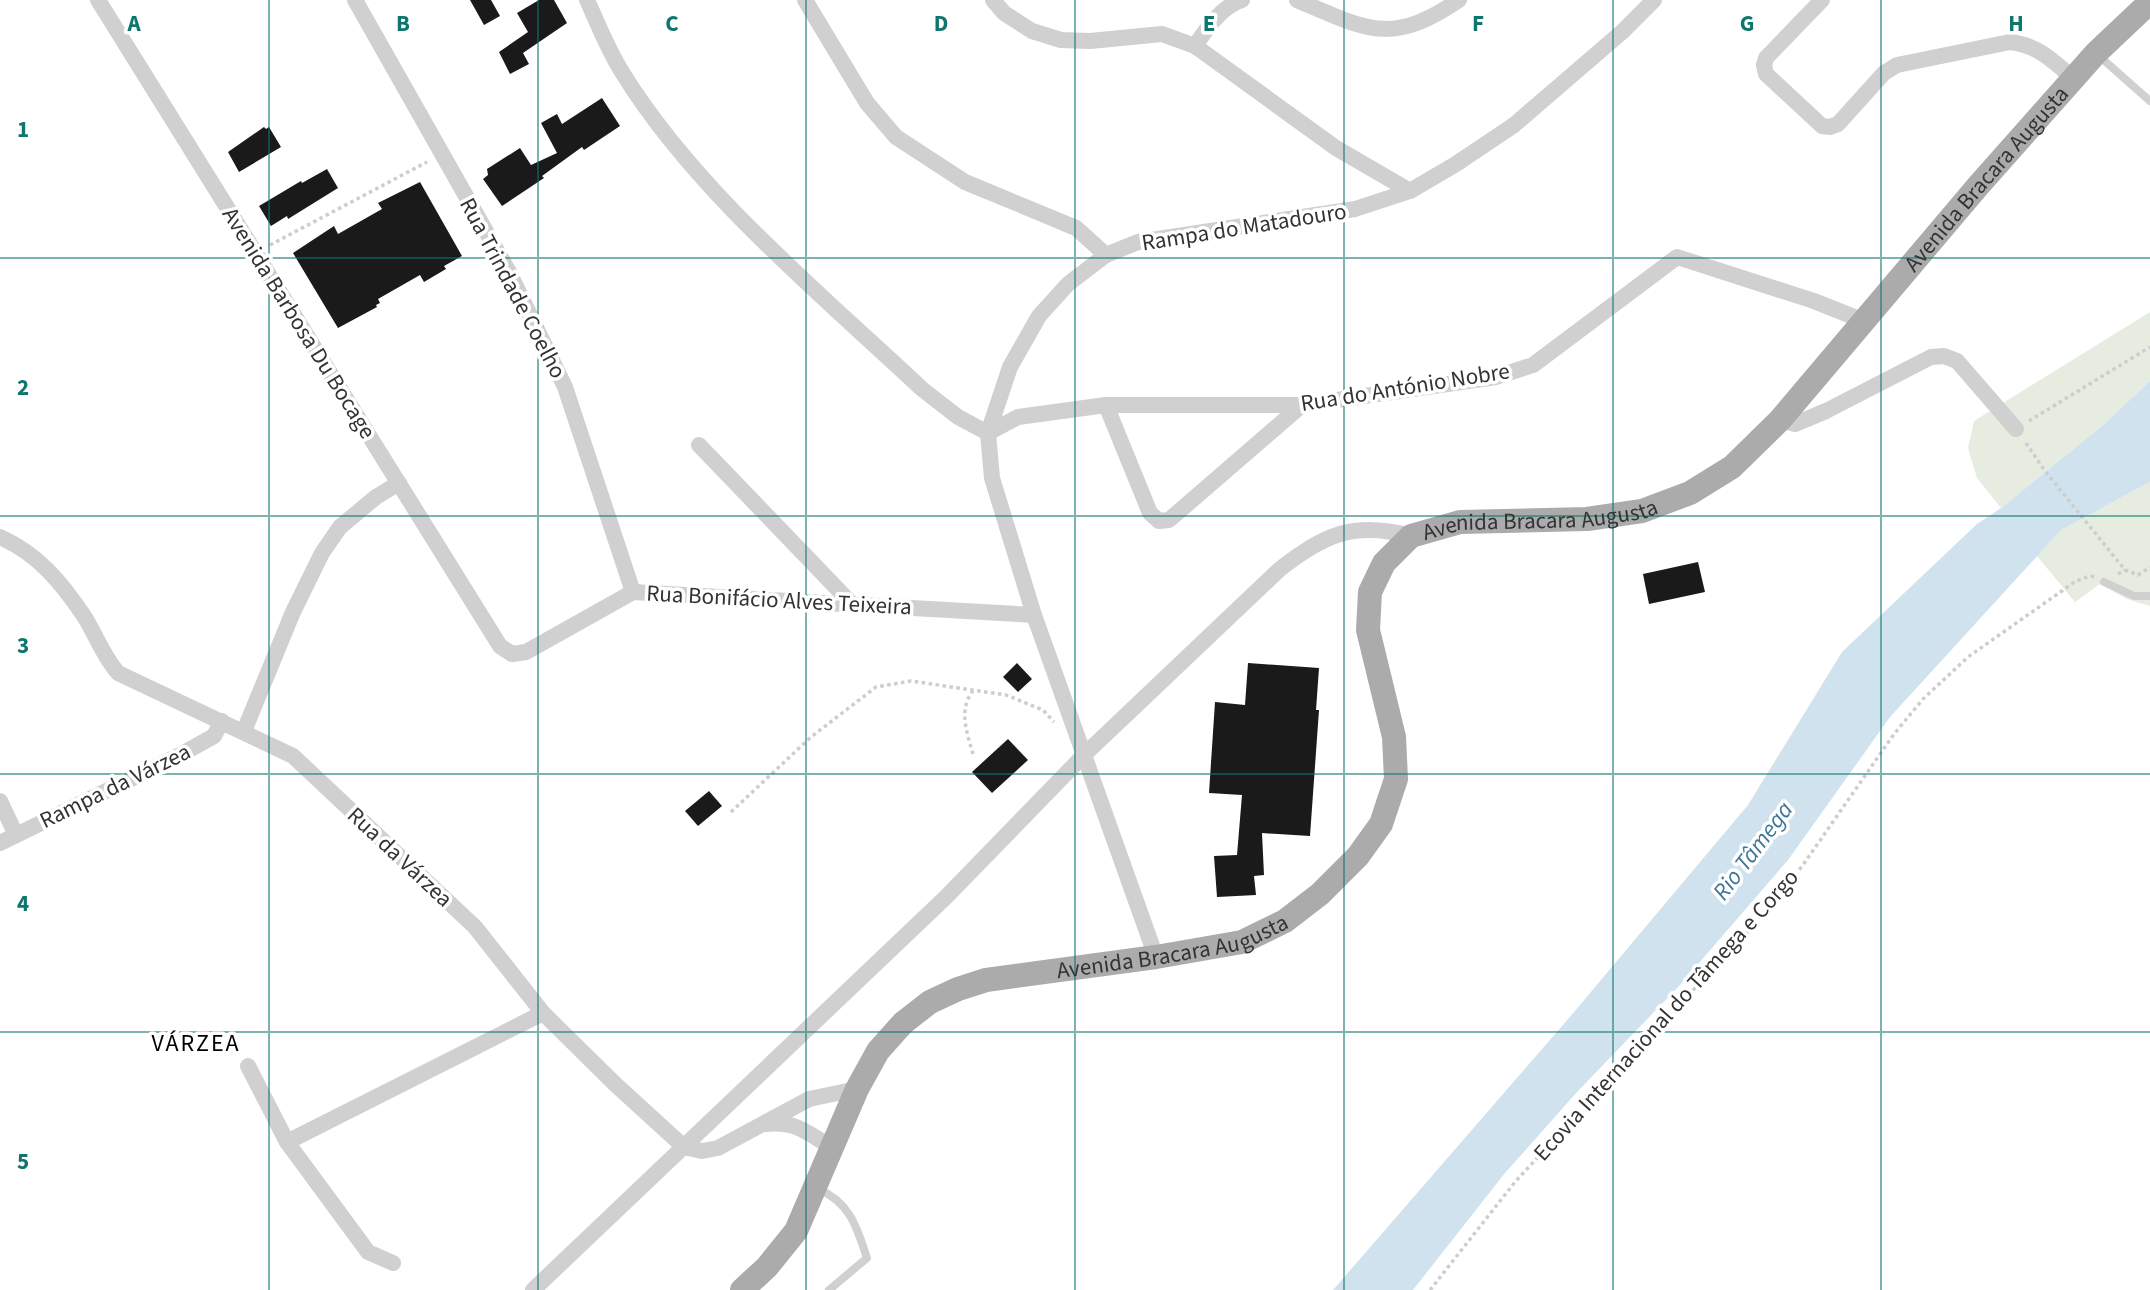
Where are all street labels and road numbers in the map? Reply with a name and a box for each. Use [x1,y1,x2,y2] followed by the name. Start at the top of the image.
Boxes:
[1896,78,2076,279] street label: Avenida Bracara Augusta
[451,192,575,384] street label: Rua Trindade Coelho
[1139,195,1349,259] street label: Rampa do Matadouro
[214,201,384,445] street label: Avenida Barbosa Du Bocage
[1298,354,1512,420] street label: Rua do António Nobre
[1418,490,1662,548] street label: Avenida Bracara Augusta
[646,577,912,623] street label: Rua Bonifácio Alves Teixeira
[34,735,196,837] street label: Rampa da Várzea
[340,799,460,915] street label: Rua da Várzea
[1526,862,1806,1168] street label: Ecovia Internacional do Tâmega e Corgo
[1055,906,1294,987] street label: Avenida Bracara Augusta

